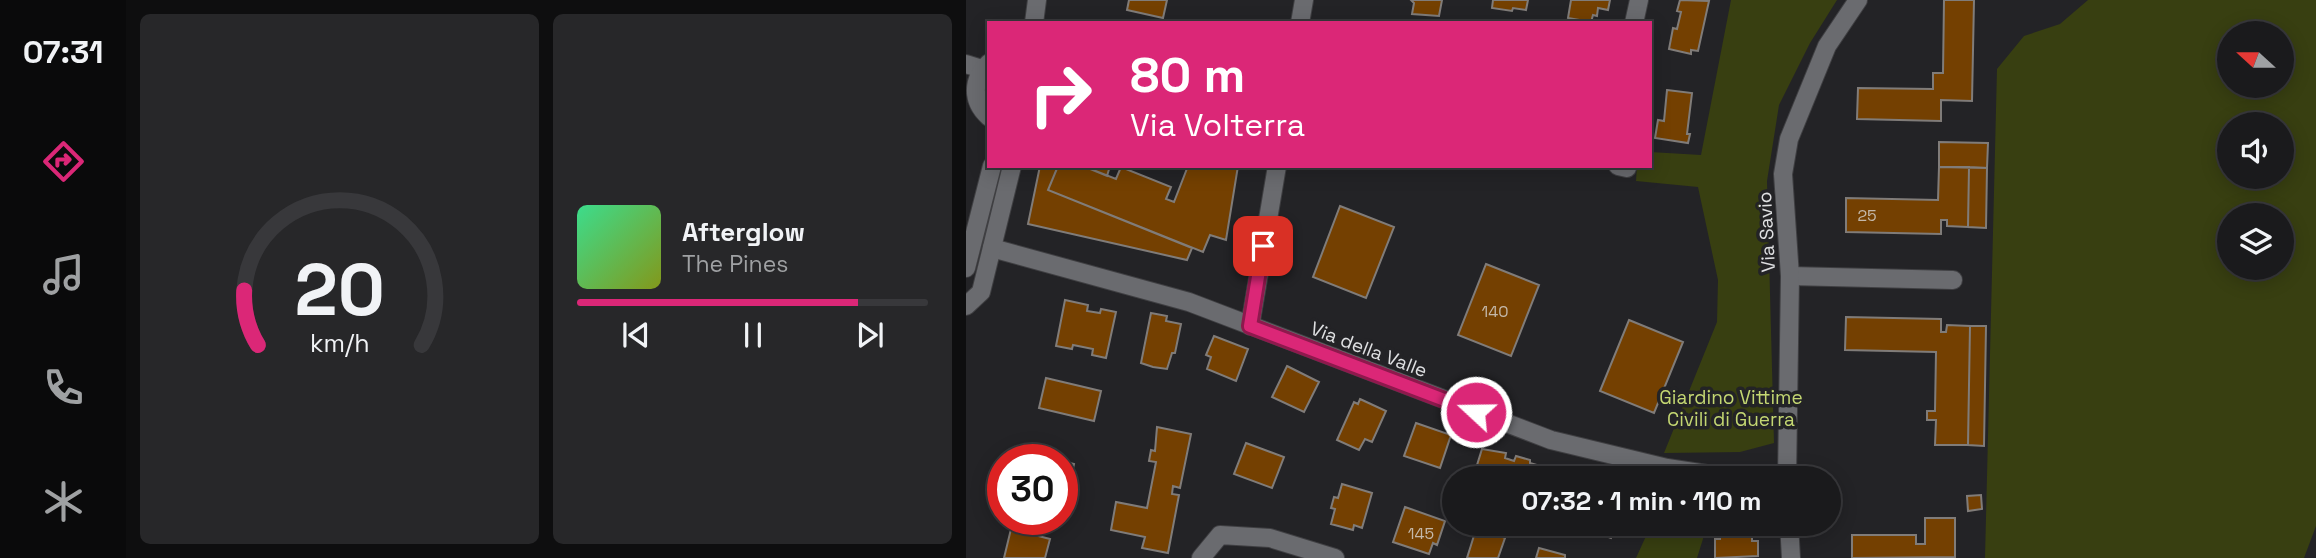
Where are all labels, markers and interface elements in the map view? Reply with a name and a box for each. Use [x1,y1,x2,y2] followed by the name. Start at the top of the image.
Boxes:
[2217,21,2294,98] north arrow
[2217,21,2294,280] map controls
[23,32,103,72] text: 07:31
[1130,44,1245,106] text: 80 m
[1015,49,1106,140] icon: right
[1130,105,1305,145] text: Via Volterra
[2217,112,2294,189] button: sound
[39,137,88,186] icon: directions
[1752,191,1781,273] street label: Via Savio
[2217,203,2294,280] button: layers
[1857,205,1877,226] house number: 25
[682,215,805,249] text: Afterglow
[1233,216,1293,276] pin
[1244,227,1282,265] icon: arrive
[294,243,385,336] text: 20
[682,249,788,279] text: The Pines
[39,250,88,299] icon: music
[1482,301,1508,322] house number: 140
[617,316,655,354] icon: previous
[734,316,772,354] icon: pause
[851,316,889,354] icon: next
[1307,316,1431,383] street label: Via della Valle
[310,327,369,359] text: km/h
[39,363,88,412] icon: phone
[1439,375,1513,449] position arrow
[1659,385,1803,432] park label: Giardino Vittime Civili di Guerra
[987,444,1078,535] speed limit sign: 30
[39,477,88,526] icon: climate
[1521,484,1762,518] text: 07:32 · 1 min · 110 m
[1408,523,1434,544] house number: 145

